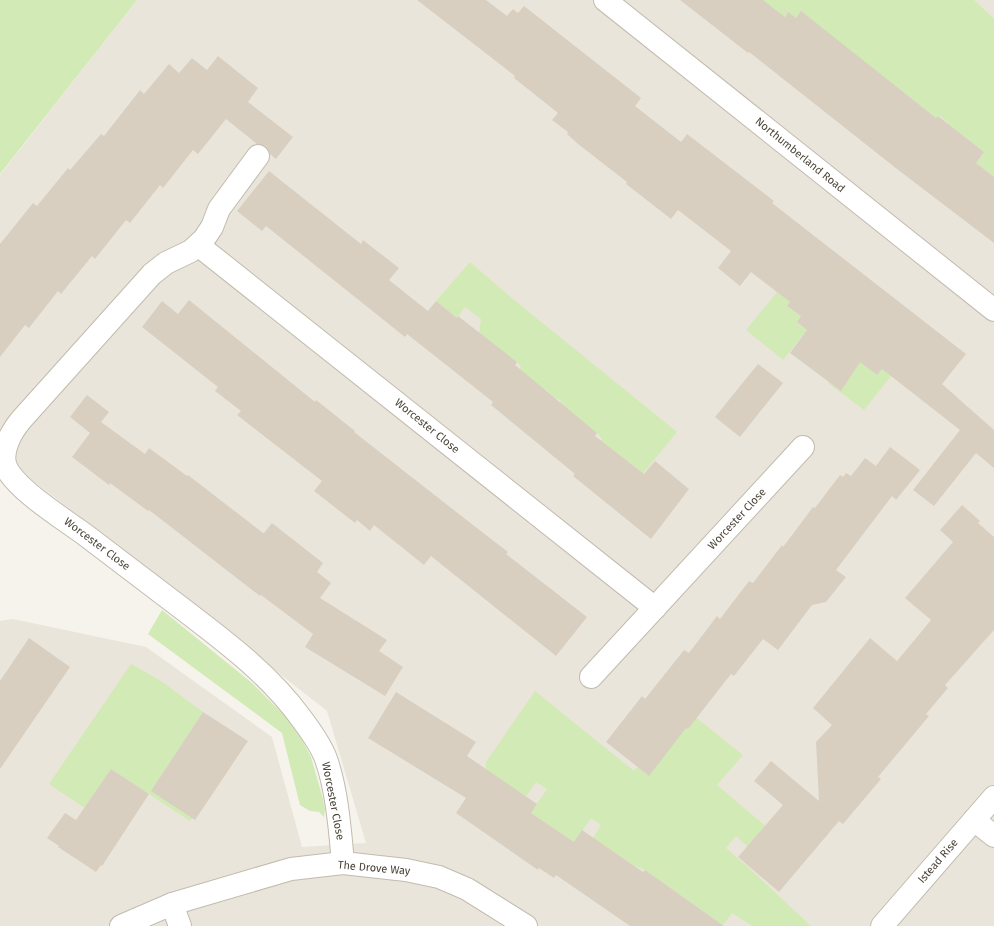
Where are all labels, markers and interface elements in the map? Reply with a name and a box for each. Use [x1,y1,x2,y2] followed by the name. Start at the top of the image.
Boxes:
[753,115,847,195] street label: Northumberland Road
[392,396,462,456] street label: Worcester Close
[705,486,769,552] street label: Worcester Close
[61,515,133,573] street label: Worcester Close
[319,761,347,841] street label: Worcester Close
[915,836,961,886] street label: Istead Rise
[337,858,411,878] street label: The Drove Way

